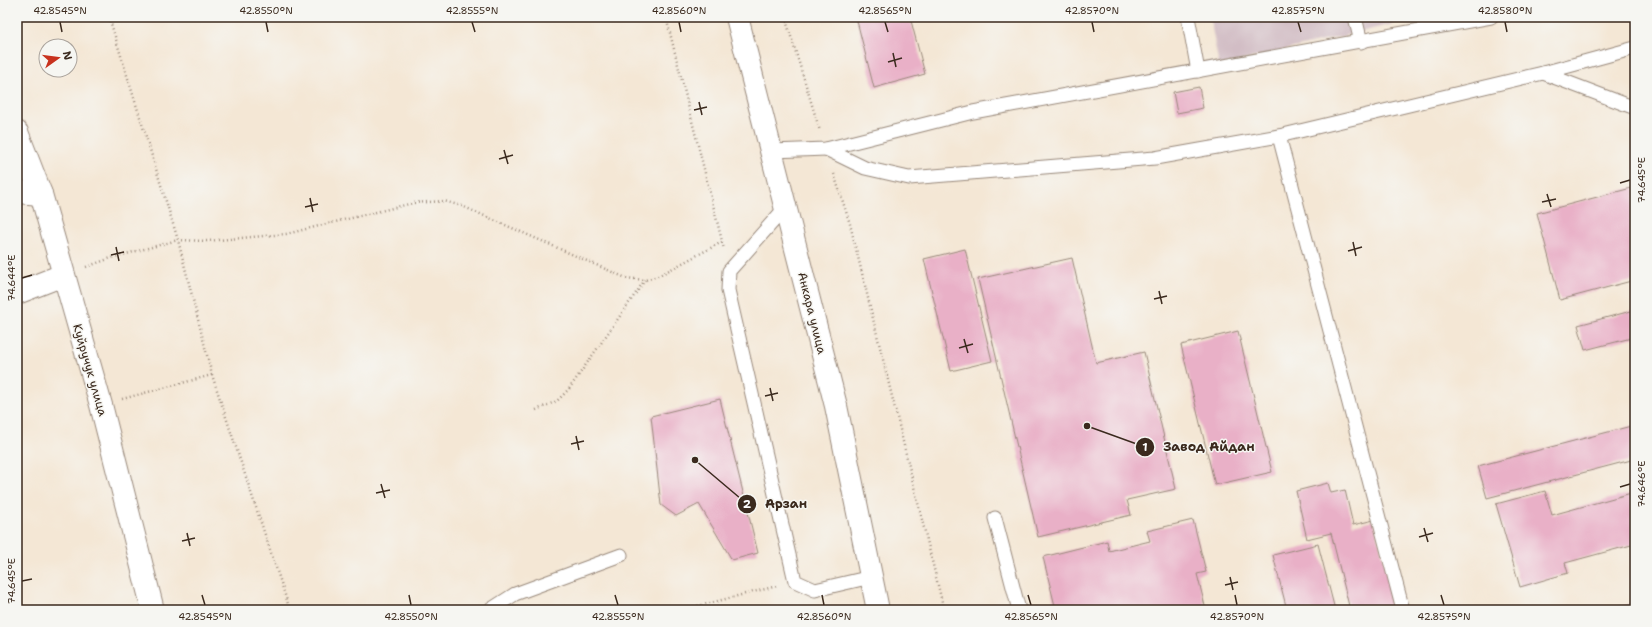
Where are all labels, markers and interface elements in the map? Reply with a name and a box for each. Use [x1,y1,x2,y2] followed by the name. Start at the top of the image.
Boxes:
[33,4,87,17] text: 42.8545°N
[239,4,293,17] text: 42.8550°N
[446,4,498,17] text: 42.8555°N
[652,4,706,17] text: 42.8560°N
[858,4,912,17] text: 42.8565°N
[1065,4,1119,17] text: 42.8570°N
[1271,4,1325,17] text: 42.8575°N
[1478,4,1532,17] text: 42.8580°N
[38,38,78,78] north arrow
[59,50,76,62] text: N
[1635,157,1648,203] text: 74.645°E
[5,254,18,302] text: 74.644°E
[794,270,830,356] street label: Анкара улица
[69,322,111,419] street label: Куйручук улица
[1135,434,1262,459] callout: Завод Айдан
[1163,438,1255,455] text: Завод Айдан
[1142,439,1148,455] text: 1
[1635,460,1648,508] text: 74.646°E
[737,491,815,516] callout: Арзан
[765,495,807,512] text: Арзан
[743,496,752,512] text: 2
[5,558,18,604] text: 74.645°E
[178,610,232,623] text: 42.8545°N
[384,610,438,623] text: 42.8550°N
[592,610,644,623] text: 42.8555°N
[797,610,851,623] text: 42.8560°N
[1004,610,1058,623] text: 42.8565°N
[1210,610,1264,623] text: 42.8570°N
[1417,610,1471,623] text: 42.8575°N

